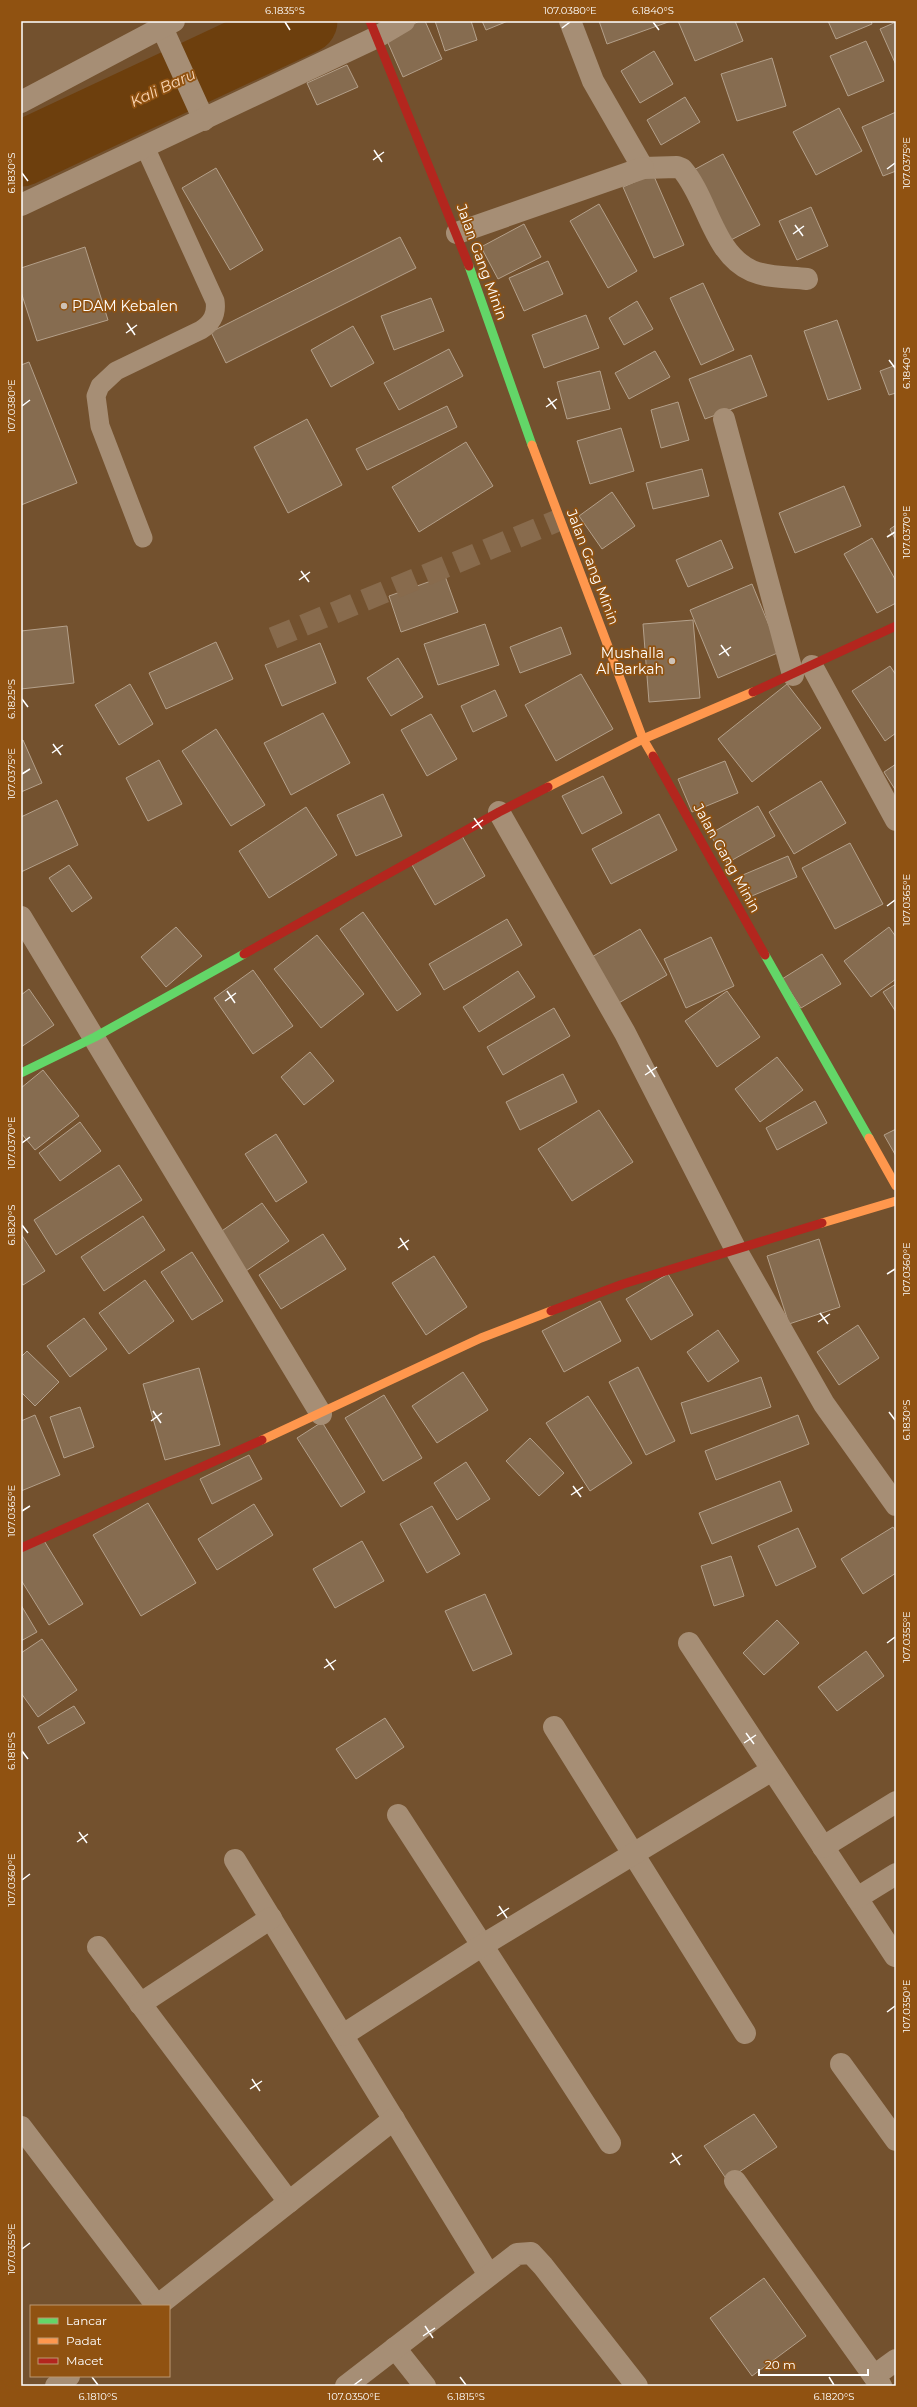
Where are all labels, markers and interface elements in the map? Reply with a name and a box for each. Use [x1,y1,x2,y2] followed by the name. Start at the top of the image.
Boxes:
[265,4,305,17] text: 6.1835°S
[543,4,597,17] text: 107.0380°E
[632,4,674,17] text: 6.1840°S
[127,64,199,111] water label: Kali Baru
[900,137,913,189] text: 107.0375°E
[5,153,18,194] text: 6.1830°S
[452,201,511,322] street label: Jalan Gang Minin
[72,297,178,315] place label: PDAM Kebalen
[59,301,69,311] marker: PDAM Kebalen
[900,347,913,389] text: 6.1840°S
[5,379,18,433] text: 107.0380°E
[900,505,913,558] text: 107.0370°E
[562,506,623,627] street label: Jalan Gang Minin
[596,644,664,678] place label: Mushalla Al Barkah
[667,656,677,666] marker: Mushalla Al Barkah
[5,679,18,719] text: 6.1825°S
[5,748,18,800] text: 107.0375°E
[689,799,764,916] street label: Jalan Gang Minin
[900,874,913,926] text: 107.0365°E
[5,1116,18,1169] text: 107.0370°E
[5,1204,18,1246] text: 6.1820°S
[900,1242,913,1296] text: 107.0360°E
[900,1400,913,1441] text: 6.1830°S
[5,1485,18,1537] text: 107.0365°E
[900,1611,913,1663] text: 107.0355°E
[5,1732,18,1770] text: 6.1815°S
[5,1853,18,1907] text: 107.0360°E
[900,1979,913,2032] text: 107.0350°E
[5,2223,18,2275] text: 107.0355°E
[30,2305,170,2377] legend
[66,2313,107,2328] text: Lancar
[66,2333,102,2348] text: Padat
[759,2351,868,2377] scale bar
[66,2353,103,2368] text: Macet
[765,2357,796,2372] text: 20 m
[79,2390,117,2403] text: 6.1810°S
[328,2390,381,2403] text: 107.0350°E
[447,2390,485,2403] text: 6.1815°S
[813,2390,855,2403] text: 6.1820°S

